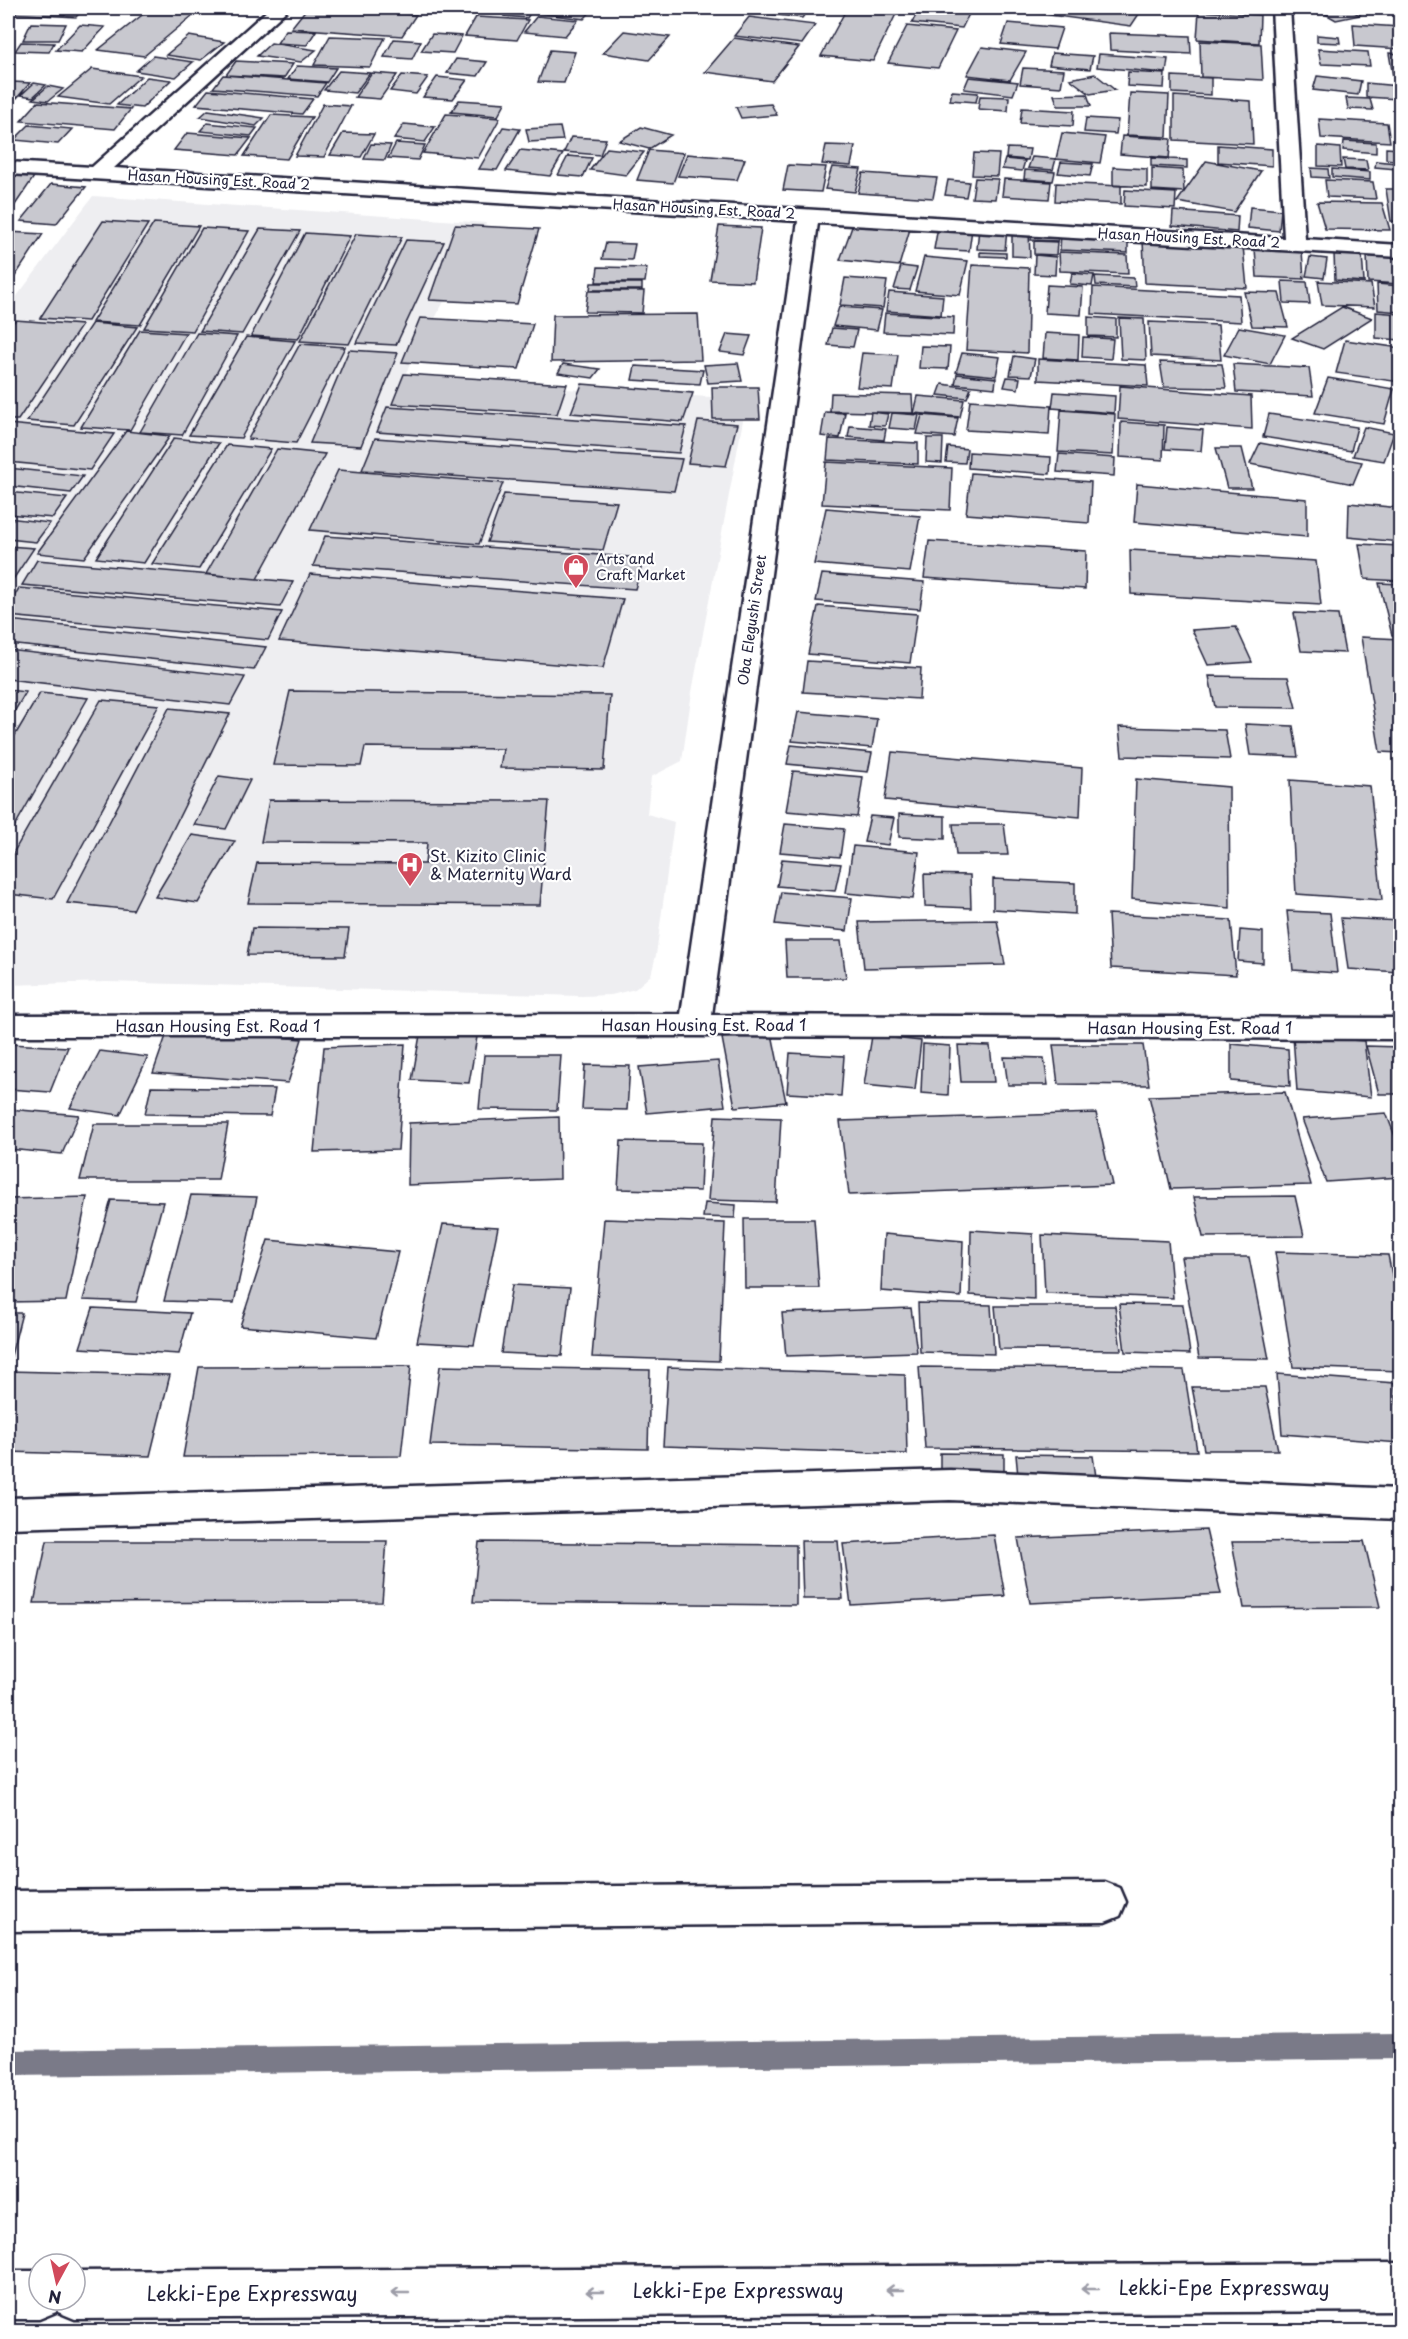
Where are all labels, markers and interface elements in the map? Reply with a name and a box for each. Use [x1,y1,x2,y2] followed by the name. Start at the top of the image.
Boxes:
[127,164,311,195] street label: Hasan Housing Est. Road 2
[612,193,796,224] street label: Hasan Housing Est. Road 2
[1097,222,1281,253] street label: Hasan Housing Est. Road 2
[596,548,686,585] place label: Arts and Craft Market
[561,552,591,590] shop icon: Arts and Craft Market
[732,553,771,687] street label: Oba Elegushi Street
[430,843,572,885] place label: St. Kizito Clinic & Maternity Ward
[395,850,425,888] hospital icon: St. Kizito Clinic & Maternity Ward
[602,1012,806,1036] street label: Hasan Housing Est. Road 1
[116,1013,320,1037] street label: Hasan Housing Est. Road 1
[1088,1015,1292,1039] street label: Hasan Housing Est. Road 1
[27,2252,87,2312] north arrow
[1118,2272,1330,2302] street label: Lekki-Epe Expressway
[632,2275,844,2305] street label: Lekki-Epe Expressway
[146,2278,358,2308] street label: Lekki-Epe Expressway
[1081,2283,1101,2295] one-way arrow
[886,2284,906,2296] one-way arrow
[47,2285,63,2311] text: N
[586,2286,606,2298] one-way arrow
[391,2287,411,2299] one-way arrow

